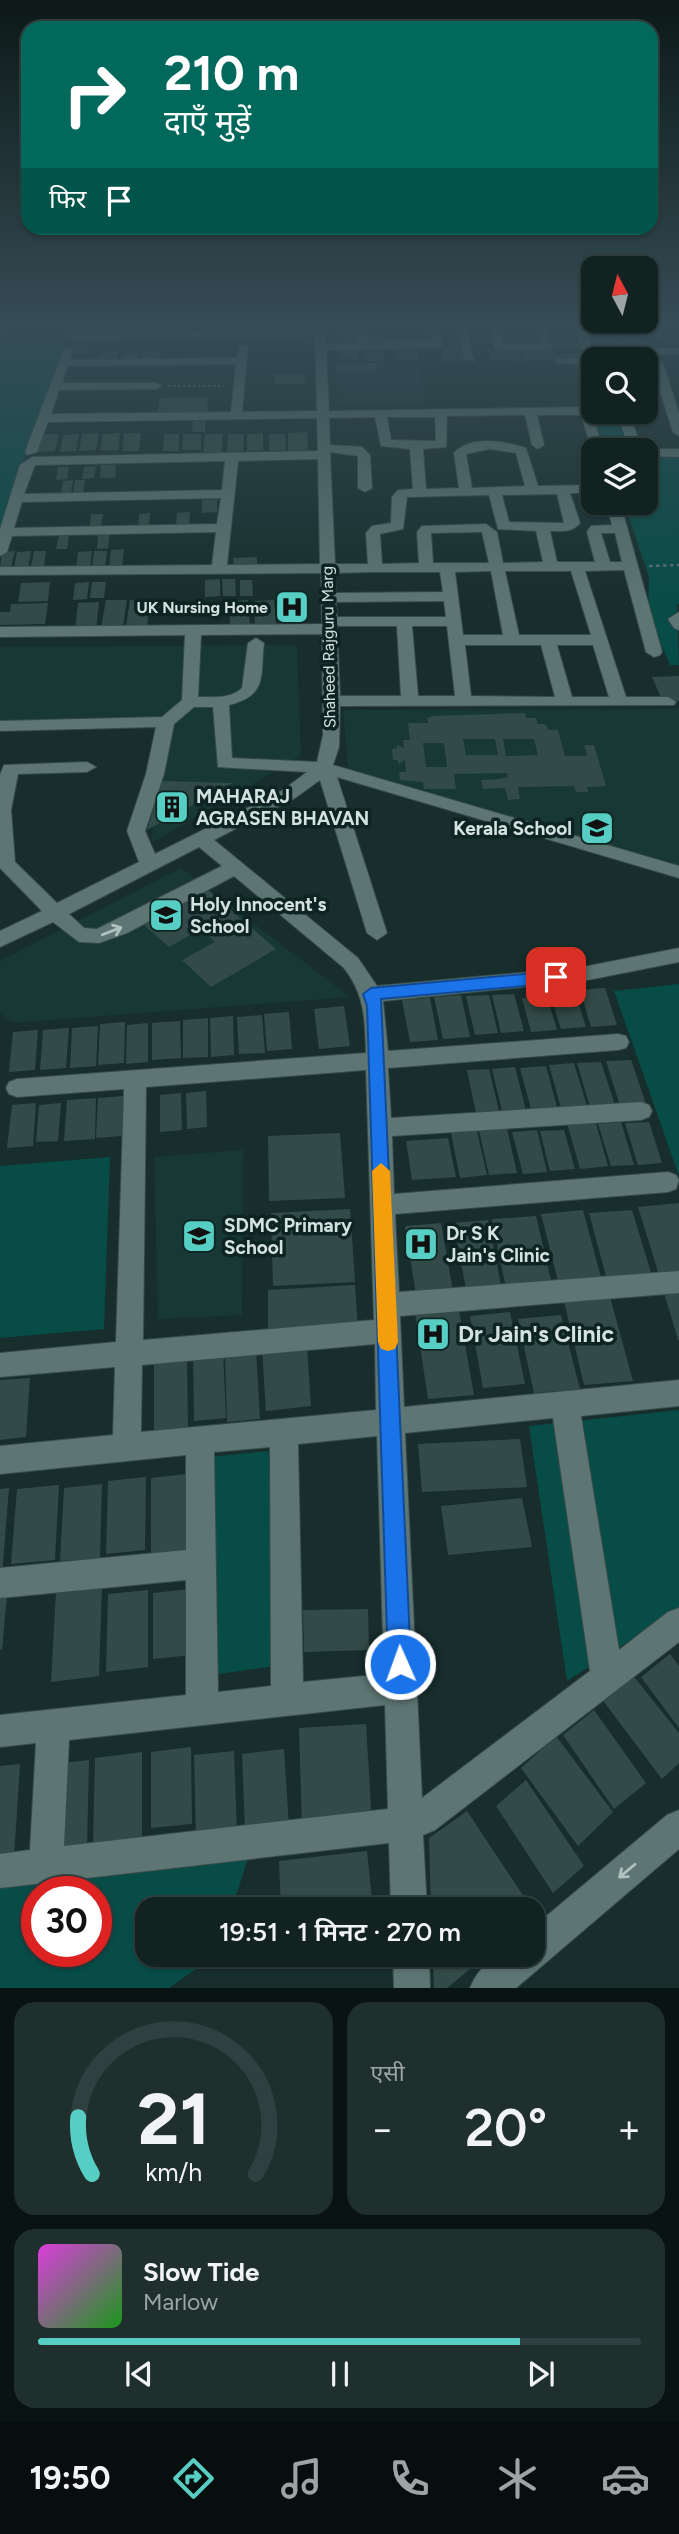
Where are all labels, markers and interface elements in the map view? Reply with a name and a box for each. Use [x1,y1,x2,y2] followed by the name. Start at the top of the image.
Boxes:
[164,43,299,102] text: 210 m
[49,49,140,140] icon: right
[164,103,251,141] text: दाएँ मुड़ें
[100,182,138,220] icon: arrive
[49,183,86,215] text: फिर
[581,256,658,332] north arrow
[581,256,658,515] map controls
[581,347,658,424] button: search
[581,438,658,515] button: layers
[318,566,339,728] street label: Shaheed Rajguru Marg
[273,588,311,626] hospital icon: UK Nursing Home
[136,598,268,617] place label: UK Nursing Home
[196,785,369,830] place label: MAHARAJ AGRASEN BHAVAN
[153,788,191,826] building icon: MAHARAJ AGRASEN BHAVAN
[578,809,616,847] school or university icon: Kerala School
[453,817,572,840] place label: Kerala School
[190,893,327,938] place label: Holy Innocent's School
[147,896,185,934] school or university icon: Holy Innocent's School
[101,923,123,936] one-way arrow
[526,947,586,1007] pin
[537,958,575,996] icon: arrive
[224,1214,352,1259] place label: SDMC Primary School
[180,1217,218,1255] school or university icon: SDMC Primary School
[446,1222,550,1267] place label: Dr S K Jain's Clinic
[402,1225,440,1263] hospital icon: Dr S K Jain's Clinic
[414,1315,452,1353] hospital icon: Dr Jain's Clinic
[458,1320,615,1348] place label: Dr Jain's Clinic
[363,1627,437,1701] position arrow
[618,1863,636,1879] one-way arrow
[21,1876,112,1967] speed limit sign: 30
[219,1916,461,1948] text: 19:51 · 1 मिनट · 270 m
[371,2059,405,2087] text: एसी
[137,2076,210,2163] text: 21
[464,2097,547,2159] text: 20°
[371,2106,394,2152] text: −
[617,2106,641,2152] text: +
[145,2157,202,2187] text: km/h
[143,2256,259,2288] text: Slow Tide
[143,2288,218,2316] text: Marlow
[120,2355,158,2393] icon: previous
[321,2355,359,2393] icon: pause
[522,2355,560,2393] icon: next
[169,2454,218,2503] icon: directions
[277,2454,326,2503] icon: music
[385,2454,434,2503] icon: phone
[493,2454,542,2503] icon: climate
[601,2454,650,2503] icon: car
[29,2459,110,2497] text: 19:50

